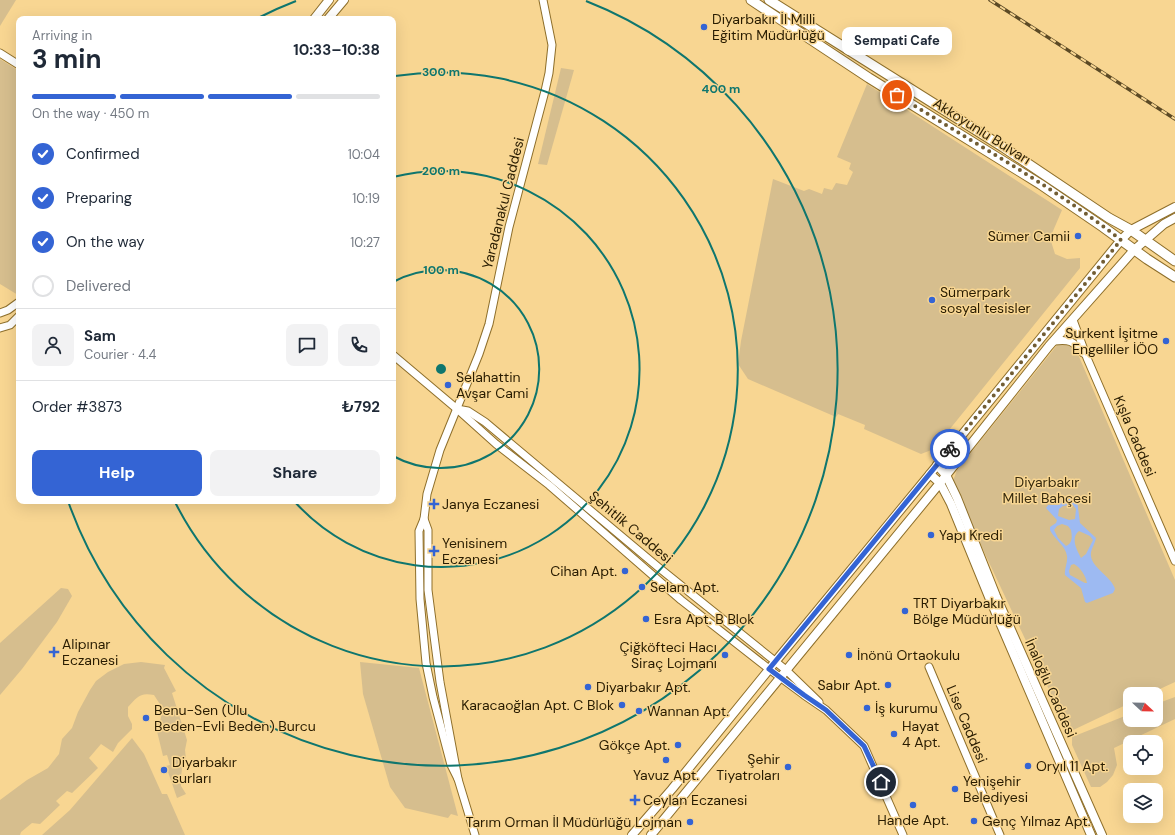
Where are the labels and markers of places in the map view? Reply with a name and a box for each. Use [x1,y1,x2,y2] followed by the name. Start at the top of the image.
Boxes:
[712,10,825,44] place label: Diyarbakır İl Milli Eğitim Müdürlüğü
[699,22,709,32] marker: Diyarbakır İl Milli Eğitim Müdürlüğü
[842,27,952,55] callout: Sempati Cafe
[880,78,914,112] pin
[988,227,1070,245] place label: Sümer Camii
[1073,231,1083,241] marker: Sümer Camii
[940,283,1031,317] place label: Sümerpark sosyal tesisler
[927,295,937,305] marker: Sümerpark sosyal tesisler
[1065,324,1158,358] place label: Surkent İşitme Engelliler İÖO
[1161,336,1171,346] marker: Surkent İşitme Engelliler İÖO
[434,362,448,376] centre of rings
[456,368,529,402] place label: Selahattin Avşar Cami
[443,380,453,390] marker: Selahattin Avşar Cami
[442,495,539,513] place label: Janya Eczanesi
[429,499,439,509] marker: Janya Eczanesi
[939,526,1003,544] place label: Yapı Kredi
[926,530,936,540] marker: Yapı Kredi
[442,534,507,568] place label: Yenisinem Eczanesi
[429,546,439,556] marker: Yenisinem Eczanesi
[550,562,617,580] place label: Cihan Apt.
[620,566,630,576] marker: Cihan Apt.
[650,578,719,596] place label: Selam Apt.
[637,582,647,592] marker: Selam Apt.
[913,594,1021,628] place label: TRT Diyarbakır Bölge Müdürlüğü
[900,606,910,616] marker: TRT Diyarbakır Bölge Müdürlüğü
[654,610,754,628] place label: Esra Apt. B Blok
[641,614,651,624] marker: Esra Apt. B Blok
[62,635,118,669] place label: Alipınar Eczanesi
[620,638,717,672] place label: Çiğköfteci Hacı Siraç Lojmanı
[857,646,960,664] place label: İnönü Ortaokulu
[49,647,59,657] marker: Alipınar Eczanesi
[720,650,730,660] marker: Çiğköfteci Hacı Siraç Lojmanı
[844,650,854,660] marker: İnönü Ortaokulu
[817,676,880,694] place label: Sabır Apt.
[596,678,691,696] place label: Diyarbakır Apt.
[883,680,893,690] marker: Sabır Apt.
[583,682,593,692] marker: Diyarbakır Apt.
[461,696,614,714] place label: Karacaoğlan Apt. C Blok
[875,699,938,717] place label: İş kurumu
[617,700,627,710] marker: Karacaoğlan Apt. C Blok
[154,701,316,735] place label: Benu-Sen (Ulu Beden-Evli Beden) Burcu
[647,702,729,720] place label: Wannan Apt.
[862,703,872,713] marker: İş kurumu
[634,706,644,716] marker: Wannan Apt.
[141,713,151,723] marker: Benu-Sen (Ulu Beden-Evli Beden) Burcu
[902,717,940,751] place label: Hayat 4 Apt.
[889,729,899,739] marker: Hayat 4 Apt.
[599,736,670,754] place label: Gökçe Apt.
[673,740,683,750] marker: Gökçe Apt.
[716,750,780,784] place label: Şehir Tiyatroları
[172,753,237,787] place label: Diyarbakır surları
[661,755,671,765] marker: Yavuz Apt.
[1036,757,1108,775] place label: Oryıl 11 Apt.
[1023,761,1033,771] marker: Oryıl 11 Apt.
[783,762,793,772] marker: Şehir Tiyatroları
[159,765,169,775] marker: Diyarbakır surları
[864,765,898,799] pin
[633,766,699,784] place label: Yavuz Apt.
[963,772,1028,806] place label: Yenişehir Belediyesi
[950,784,960,794] marker: Yenişehir Belediyesi
[643,791,747,809] place label: Ceylan Eczanesi
[630,795,640,805] marker: Ceylan Eczanesi
[908,800,918,810] marker: Hande Apt.
[877,811,949,829] place label: Hande Apt.
[982,812,1091,830] place label: Genç Yılmaz Apt.
[466,813,682,831] place label: Tarım Orman İl Müdürlüğü Lojman
[969,816,979,826] marker: Genç Yılmaz Apt.
[685,817,695,827] marker: Tarım Orman İl Müdürlüğü Lojman

